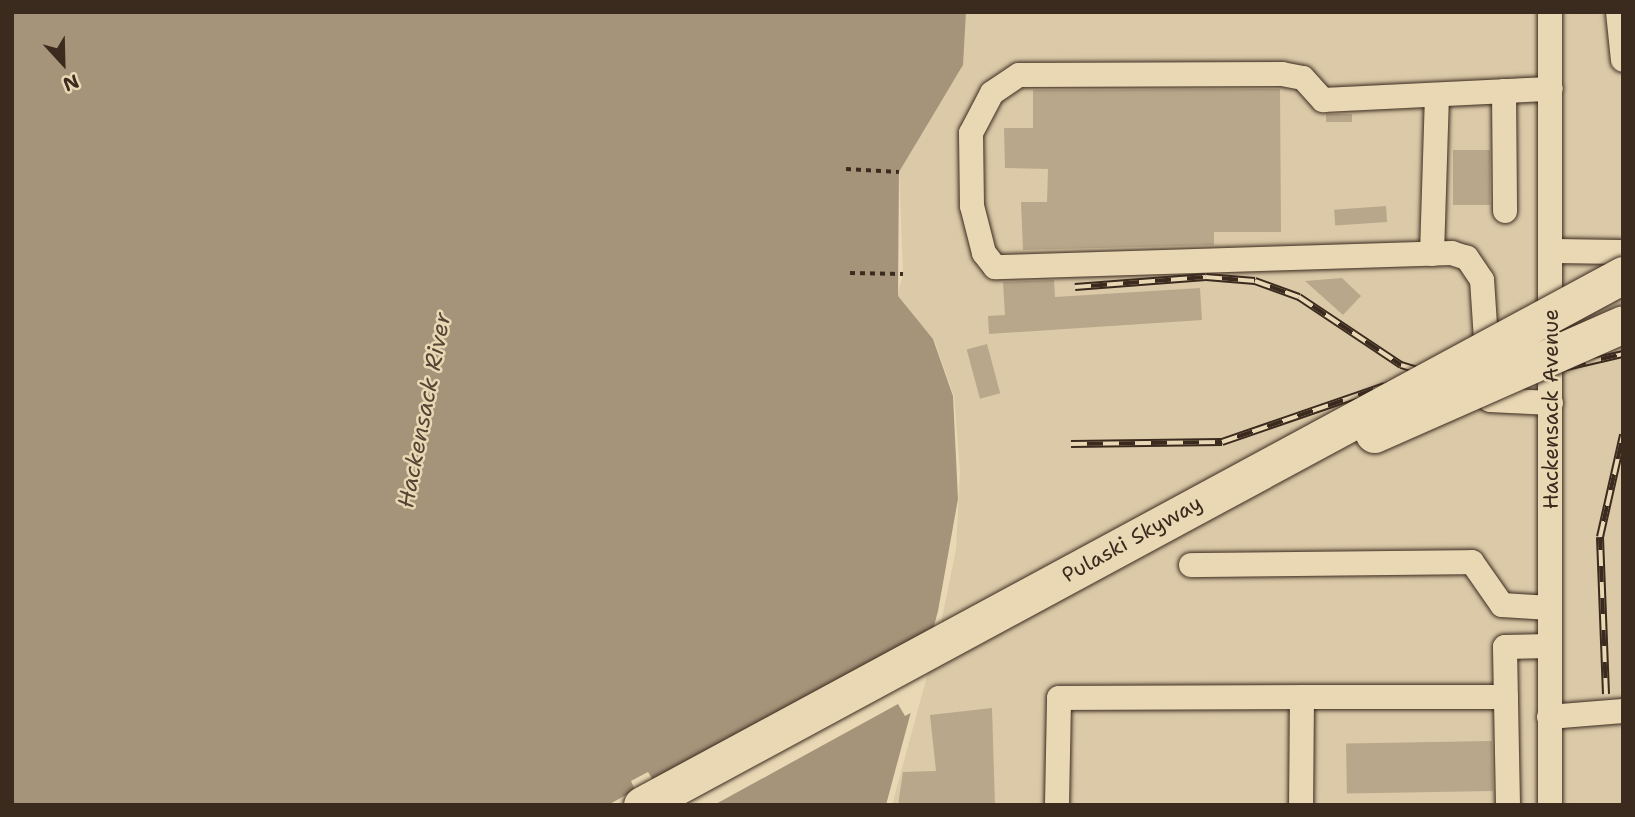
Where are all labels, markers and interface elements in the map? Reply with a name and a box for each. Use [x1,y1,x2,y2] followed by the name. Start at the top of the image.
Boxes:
[28,28,98,98] north arrow
[59,69,83,97] text: N
[1538,309,1564,509] street label: Hackensack Avenue
[392,310,456,510] water label: Hackensack River
[1058,490,1206,588] street label: Pulaski Skyway

